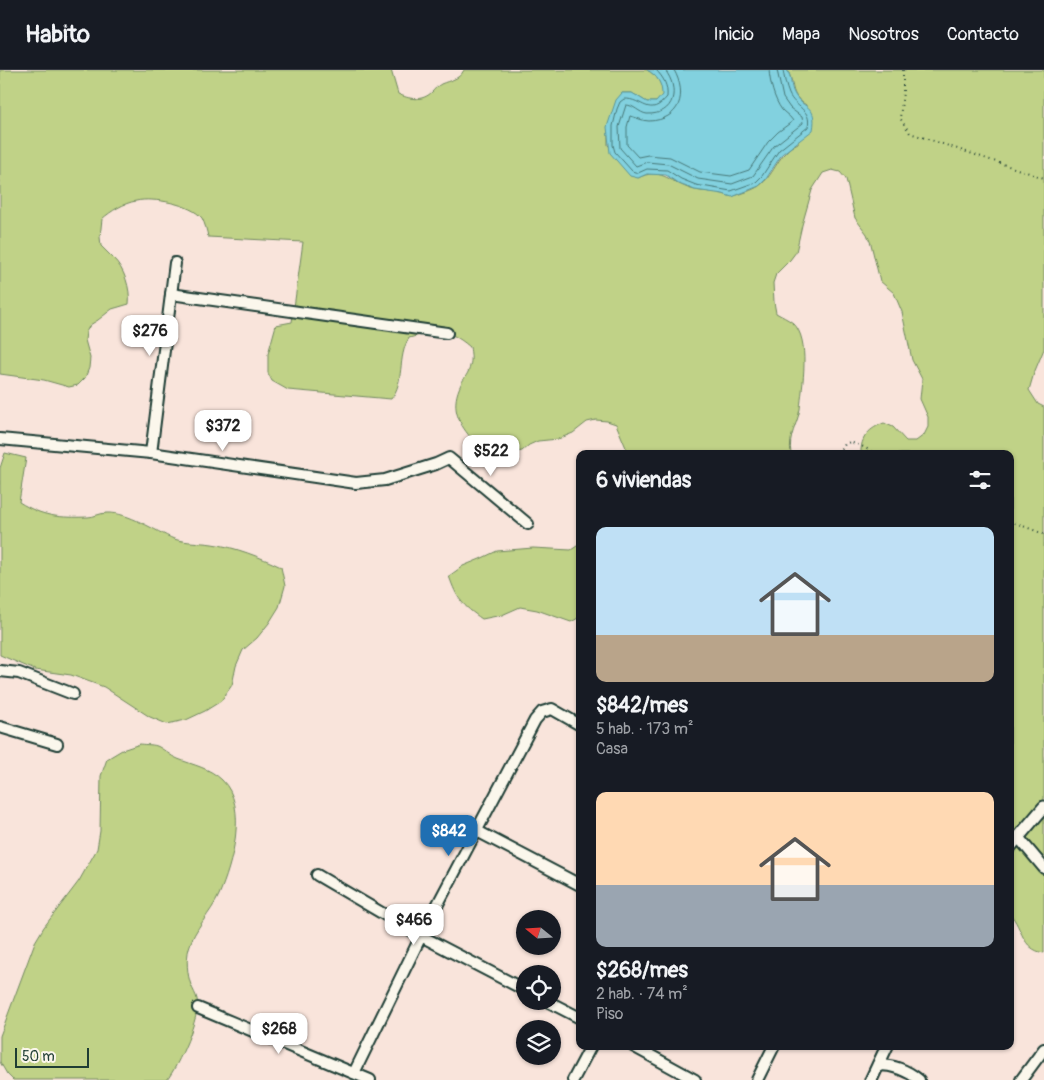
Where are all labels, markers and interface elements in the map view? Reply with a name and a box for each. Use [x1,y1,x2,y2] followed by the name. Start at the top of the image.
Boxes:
[25,20,90,49] text: Habito
[713,23,754,46] text: Inicio
[782,23,820,46] text: Mapa
[848,23,919,46] text: Nosotros
[947,23,1019,46] text: Contacto
[120,314,180,357] pin: $276
[132,321,168,341] text: $276
[193,410,253,452] pin: $372
[205,416,241,436] text: $372
[461,434,521,477] pin: $522
[473,441,509,461] text: $522
[966,466,994,494] icon: filters
[596,467,691,494] text: 6 viviendas
[750,559,840,649] icon: home
[596,692,688,719] text: $842/mes
[596,719,693,739] text: 5 hab. · 173 m²
[596,739,628,759] text: Casa
[419,814,479,857] pin: $842
[432,821,466,841] text: $842
[750,824,840,914] icon: home
[384,904,444,946] pin: $466
[396,910,432,930] text: $466
[516,910,561,955] north arrow
[516,910,561,1065] map controls
[596,957,688,984] text: $268/mes
[516,965,561,1010] button: locate
[596,984,688,1004] text: 2 hab. · 74 m²
[596,1004,623,1024] text: Piso
[249,1012,309,1055] pin: $268
[262,1019,297,1039] text: $268
[516,1020,561,1065] button: layers
[15,1045,89,1068] scale bar
[22,1048,55,1065] text: 50 m

